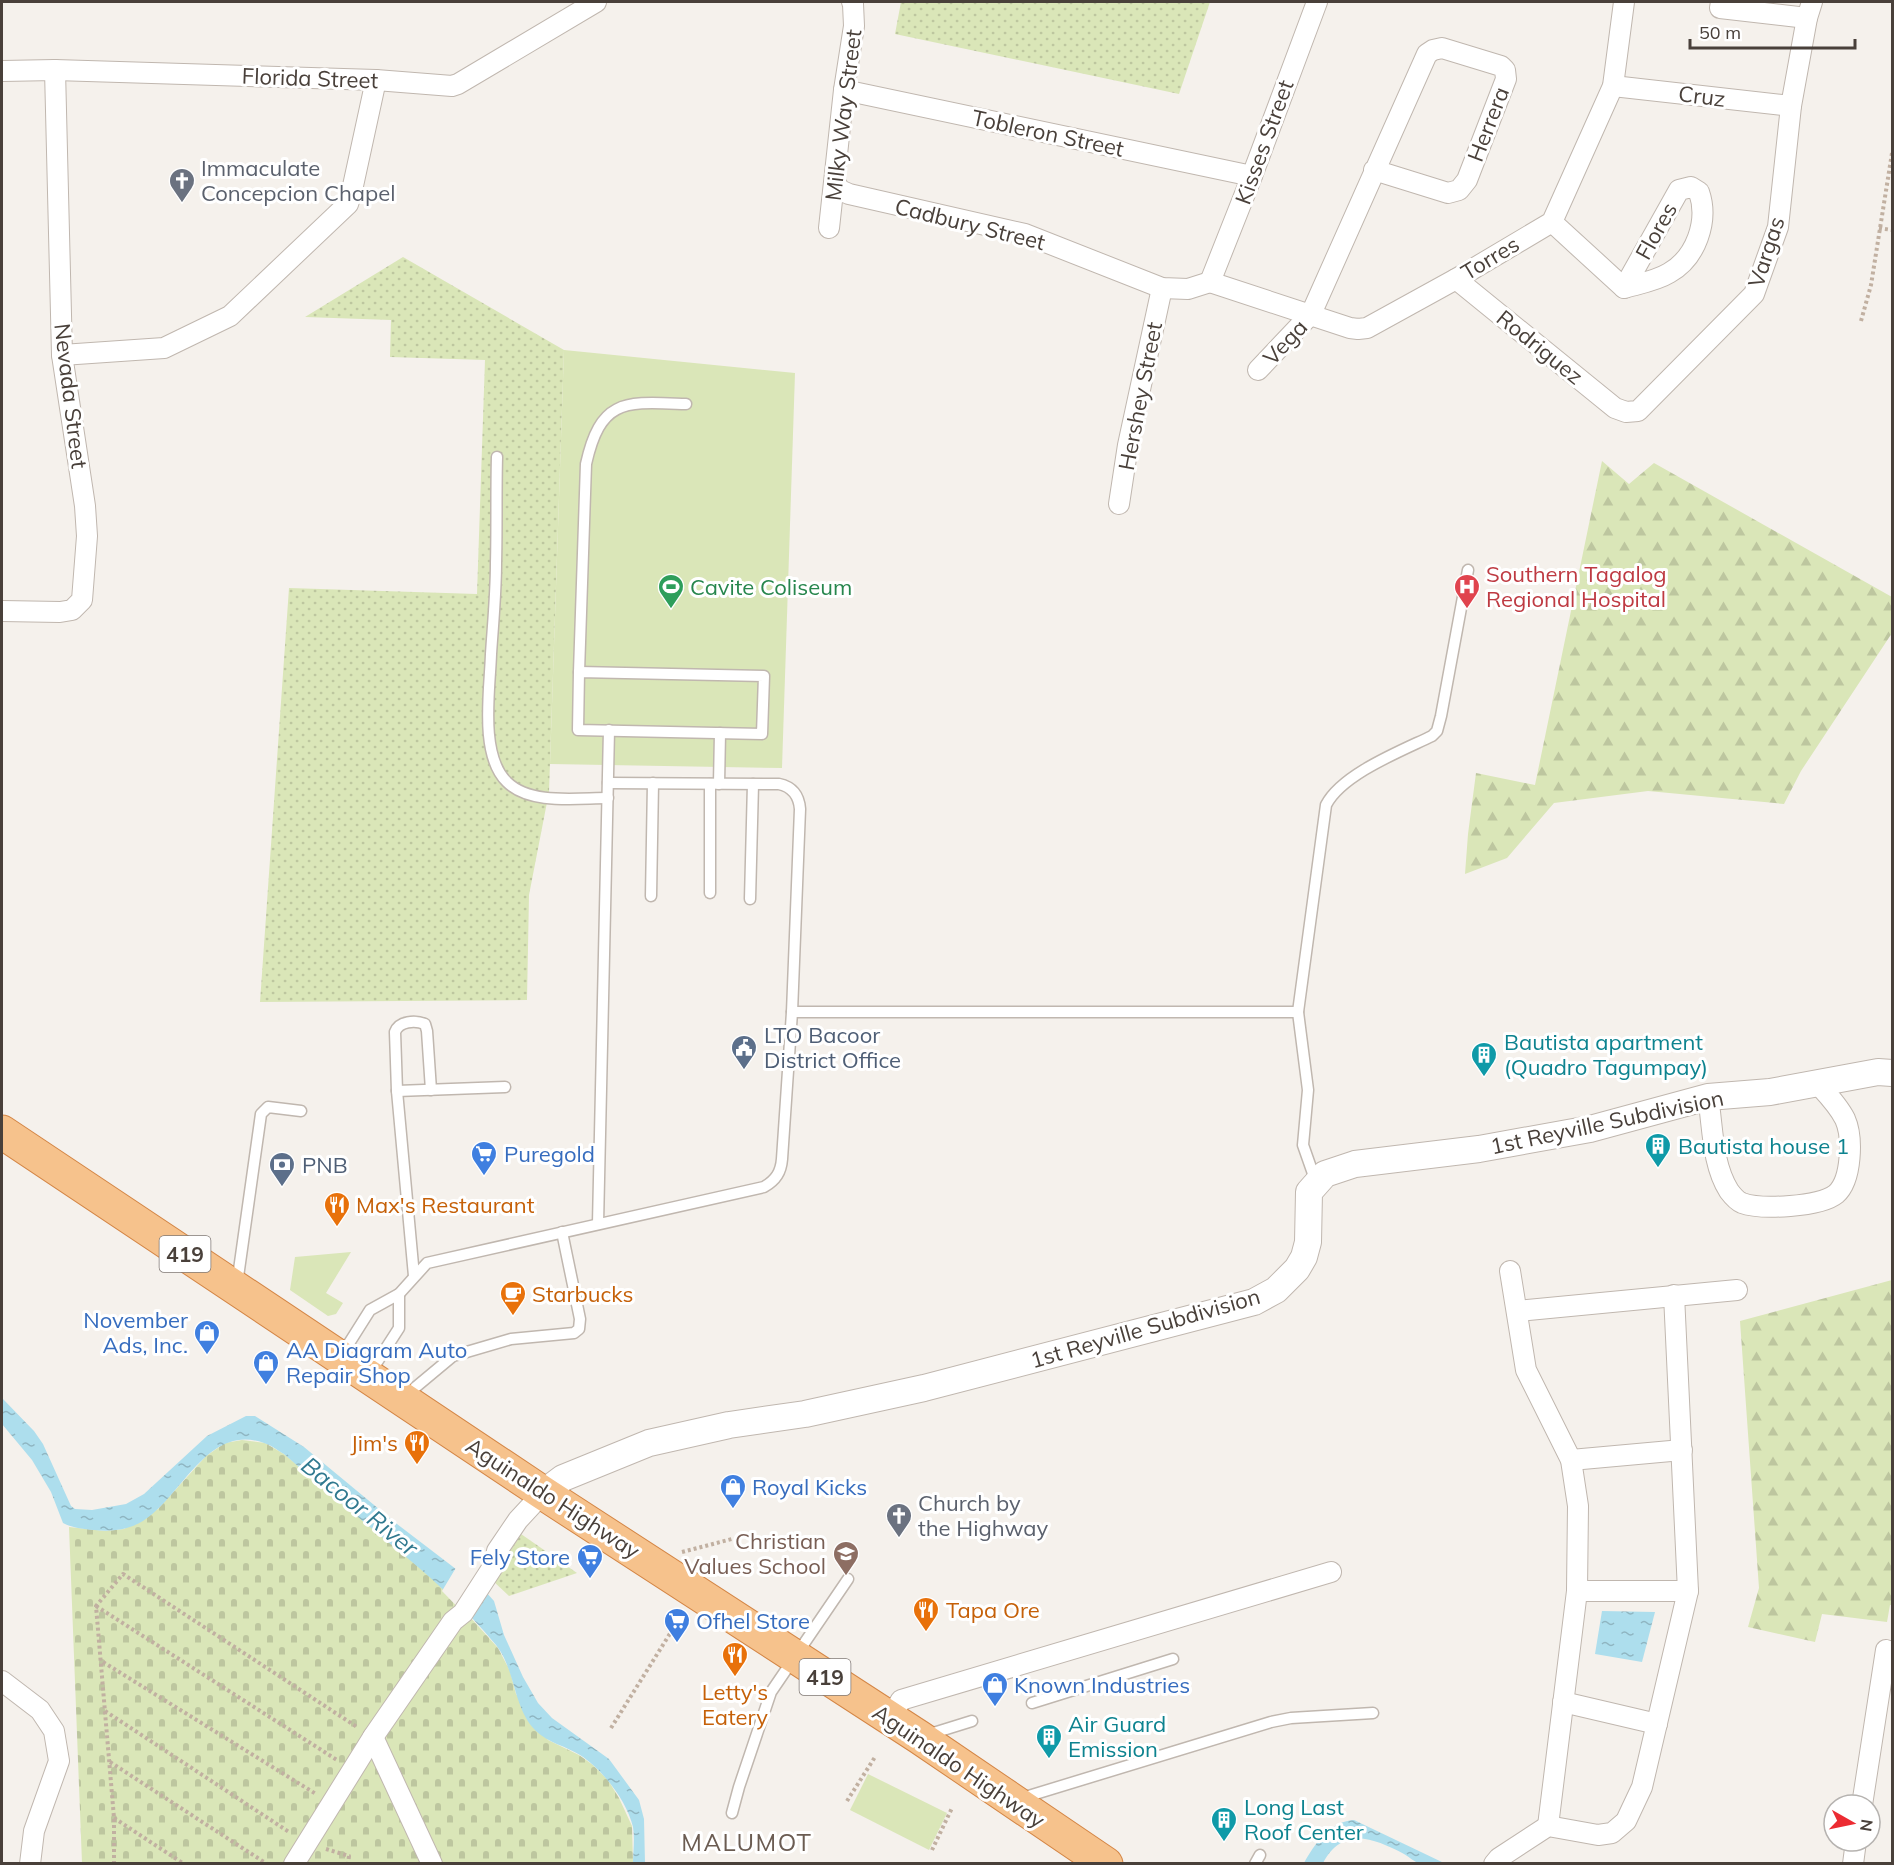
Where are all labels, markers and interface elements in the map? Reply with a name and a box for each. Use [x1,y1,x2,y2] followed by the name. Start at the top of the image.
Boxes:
[1690,12,1855,50] scale bar
[1699,21,1741,44] text: 50 m
[819,27,867,202] street label: Milky Way Street
[241,62,379,94] street label: Florida Street
[1229,76,1300,208] street label: Kisses Street
[1677,79,1727,113] street label: Cruz
[1461,83,1515,165] street label: Herrera
[970,103,1127,163] street label: Tobleron Street
[201,154,395,207] place label: Immaculate Concepcion Chapel
[167,166,197,204] church icon: Immaculate Concepcion Chapel
[892,192,1048,256] street label: Cadbury Street
[1629,198,1683,264] street label: Flores
[1741,213,1791,291] street label: Vargas
[1456,230,1524,286] street label: Torres
[1491,304,1589,390] street label: Rodriguez
[1257,313,1313,371] street label: Vega
[1112,319,1168,473] street label: Hershey Street
[48,322,94,470] street label: Nevada Street
[1486,560,1666,613] place label: Southern Tagalog Regional Hospital
[656,572,686,610] sports icon: Cavite Coliseum
[1452,572,1482,610] hospital icon: Southern Tagalog Regional Hospital
[690,573,852,601] place label: Cavite Coliseum
[764,1021,901,1074] place label: LTO Bacoor District Office
[1504,1028,1708,1081] place label: Bautista apartment (Quadro Tagumpay)
[729,1033,759,1071] public building icon: LTO Bacoor District Office
[1469,1040,1499,1078] building icon: Bautista apartment (Quadro Tagumpay)
[1488,1084,1726,1160] street label: 1st Reyville Subdivision
[1643,1131,1673,1169] building icon: Bautista house 1
[1678,1132,1849,1160] place label: Bautista house 1
[469,1139,499,1177] supermarket icon: Puregold
[504,1140,595,1168] place label: Puregold
[267,1150,297,1188] bank icon: PNB
[302,1151,348,1179] place label: PNB
[322,1190,352,1228] restaurant icon: Max's Restaurant
[356,1191,535,1219] place label: Max's Restaurant
[160,1236,210,1272] road number: 419
[498,1279,528,1317] cafe icon: Starbucks
[532,1280,633,1308] place label: Starbucks
[1027,1282,1263,1374] street label: 1st Reyville Subdivision
[83,1306,188,1359] place label: November Ads, Inc.
[192,1318,222,1356] shop icon: November Ads, Inc.
[286,1336,467,1389] place label: AA Diagram Auto Repair Shop
[251,1348,281,1386] shop icon: AA Diagram Auto Repair Shop
[402,1428,432,1466] restaurant icon: Jim's
[350,1429,398,1457] place label: Jim's
[461,1431,646,1565] street label: Aguinaldo Highway
[296,1450,425,1563] water label: Bacoor River
[718,1472,748,1510] shop icon: Royal Kicks
[752,1473,867,1501] place label: Royal Kicks
[918,1489,1048,1542] place label: Church by the Highway
[884,1501,914,1539] church icon: Church by the Highway
[684,1527,826,1580] place label: Christian Values School
[831,1539,861,1577] school or university icon: Christian Values School
[575,1542,605,1580] supermarket icon: Fely Store
[470,1543,570,1571] place label: Fely Store
[911,1595,941,1633] restaurant icon: Tapa Ore
[946,1596,1040,1624] place label: Tapa Ore
[662,1606,692,1644] supermarket icon: Ofhel Store
[696,1607,810,1635] place label: Ofhel Store
[720,1640,750,1678] restaurant icon: Letty's Eatery
[800,1659,850,1695] road number: 419
[980,1670,1010,1708] shop icon: Known Industries
[1014,1671,1190,1699] place label: Known Industries
[702,1678,768,1731] place label: Letty's Eatery
[867,1698,1051,1834] street label: Aguinaldo Highway
[1068,1710,1166,1763] place label: Air Guard Emission
[1034,1722,1064,1760] building icon: Air Guard Emission
[1244,1793,1364,1846] place label: Long Last Roof Center
[1822,1793,1882,1853] north arrow
[1209,1805,1239,1843] building icon: Long Last Roof Center
[1856,1818,1878,1833] text: N
[681,1827,813,1857] district label: MALUMOT

